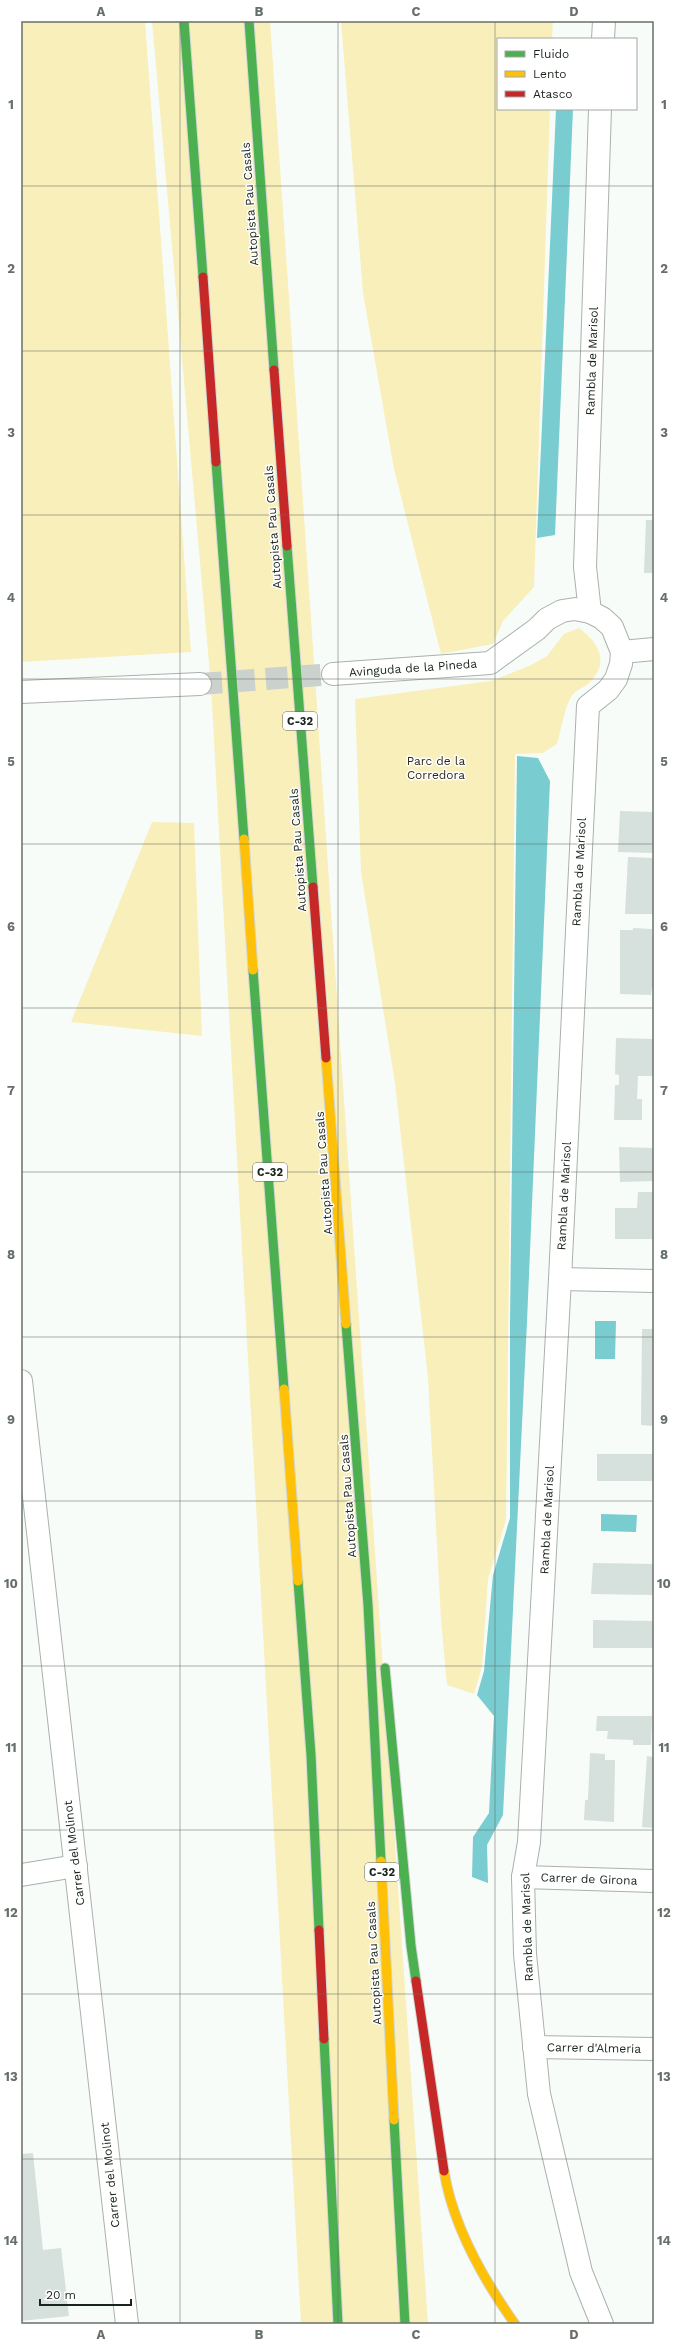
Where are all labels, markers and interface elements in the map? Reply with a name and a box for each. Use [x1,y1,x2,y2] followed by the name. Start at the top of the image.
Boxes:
[97,4,106,19] text: A
[255,4,264,19] text: B
[412,4,421,19] text: C
[569,4,579,19] text: D
[497,38,637,110] legend
[533,47,569,61] text: Fluido
[533,67,567,81] text: Lento
[533,87,573,101] text: Atasco
[8,97,14,112] text: 1
[661,97,667,112] text: 1
[239,142,261,266] street label: Autopista Pau Casals
[7,261,15,276] text: 2
[660,261,668,276] text: 2
[583,306,601,416] street label: Rambla de Marisol
[7,425,15,440] text: 3
[660,425,668,440] text: 3
[262,465,284,589] street label: Autopista Pau Casals
[7,590,16,605] text: 4
[660,590,669,605] text: 4
[349,657,478,679] street label: Avinguda de la Pineda
[283,712,317,730] road number: C-32
[7,754,15,769] text: 5
[407,754,466,782] park label: Parc de la Corredora
[660,754,668,769] text: 5
[287,788,309,912] street label: Autopista Pau Casals
[569,817,589,927] street label: Rambla de Marisol
[7,919,15,934] text: 6
[660,919,668,934] text: 6
[7,1083,15,1098] text: 7
[660,1083,668,1098] text: 7
[313,1111,335,1235] street label: Autopista Pau Casals
[554,1141,574,1251] street label: Rambla de Marisol
[253,1163,287,1181] road number: C-32
[7,1247,15,1262] text: 8
[660,1247,668,1262] text: 8
[7,1412,15,1427] text: 9
[660,1412,668,1427] text: 9
[337,1434,359,1558] street label: Autopista Pau Casals
[537,1465,557,1575] street label: Rambla de Marisol
[4,1576,18,1591] text: 10
[657,1576,671,1591] text: 10
[5,1740,17,1755] text: 11
[658,1740,670,1755] text: 11
[61,1800,87,1906] street label: Carrer del Molinot
[365,1863,399,1881] road number: C-32
[540,1870,638,1888] street label: Carrer de Girona
[518,1872,536,1982] street label: Rambla de Marisol
[364,1901,384,2025] street label: Autopista Pau Casals
[4,1905,18,1920] text: 12
[657,1905,671,1920] text: 12
[547,2040,641,2056] street label: Carrer d'Almeria
[4,2069,18,2084] text: 13
[657,2069,671,2084] text: 13
[98,2122,122,2228] street label: Carrer del Molinot
[4,2233,19,2248] text: 14
[657,2233,672,2248] text: 14
[40,2281,131,2307] scale bar
[46,2288,76,2302] text: 20 m
[97,2327,106,2342] text: A
[255,2327,264,2342] text: B
[412,2327,421,2342] text: C
[569,2327,579,2342] text: D

